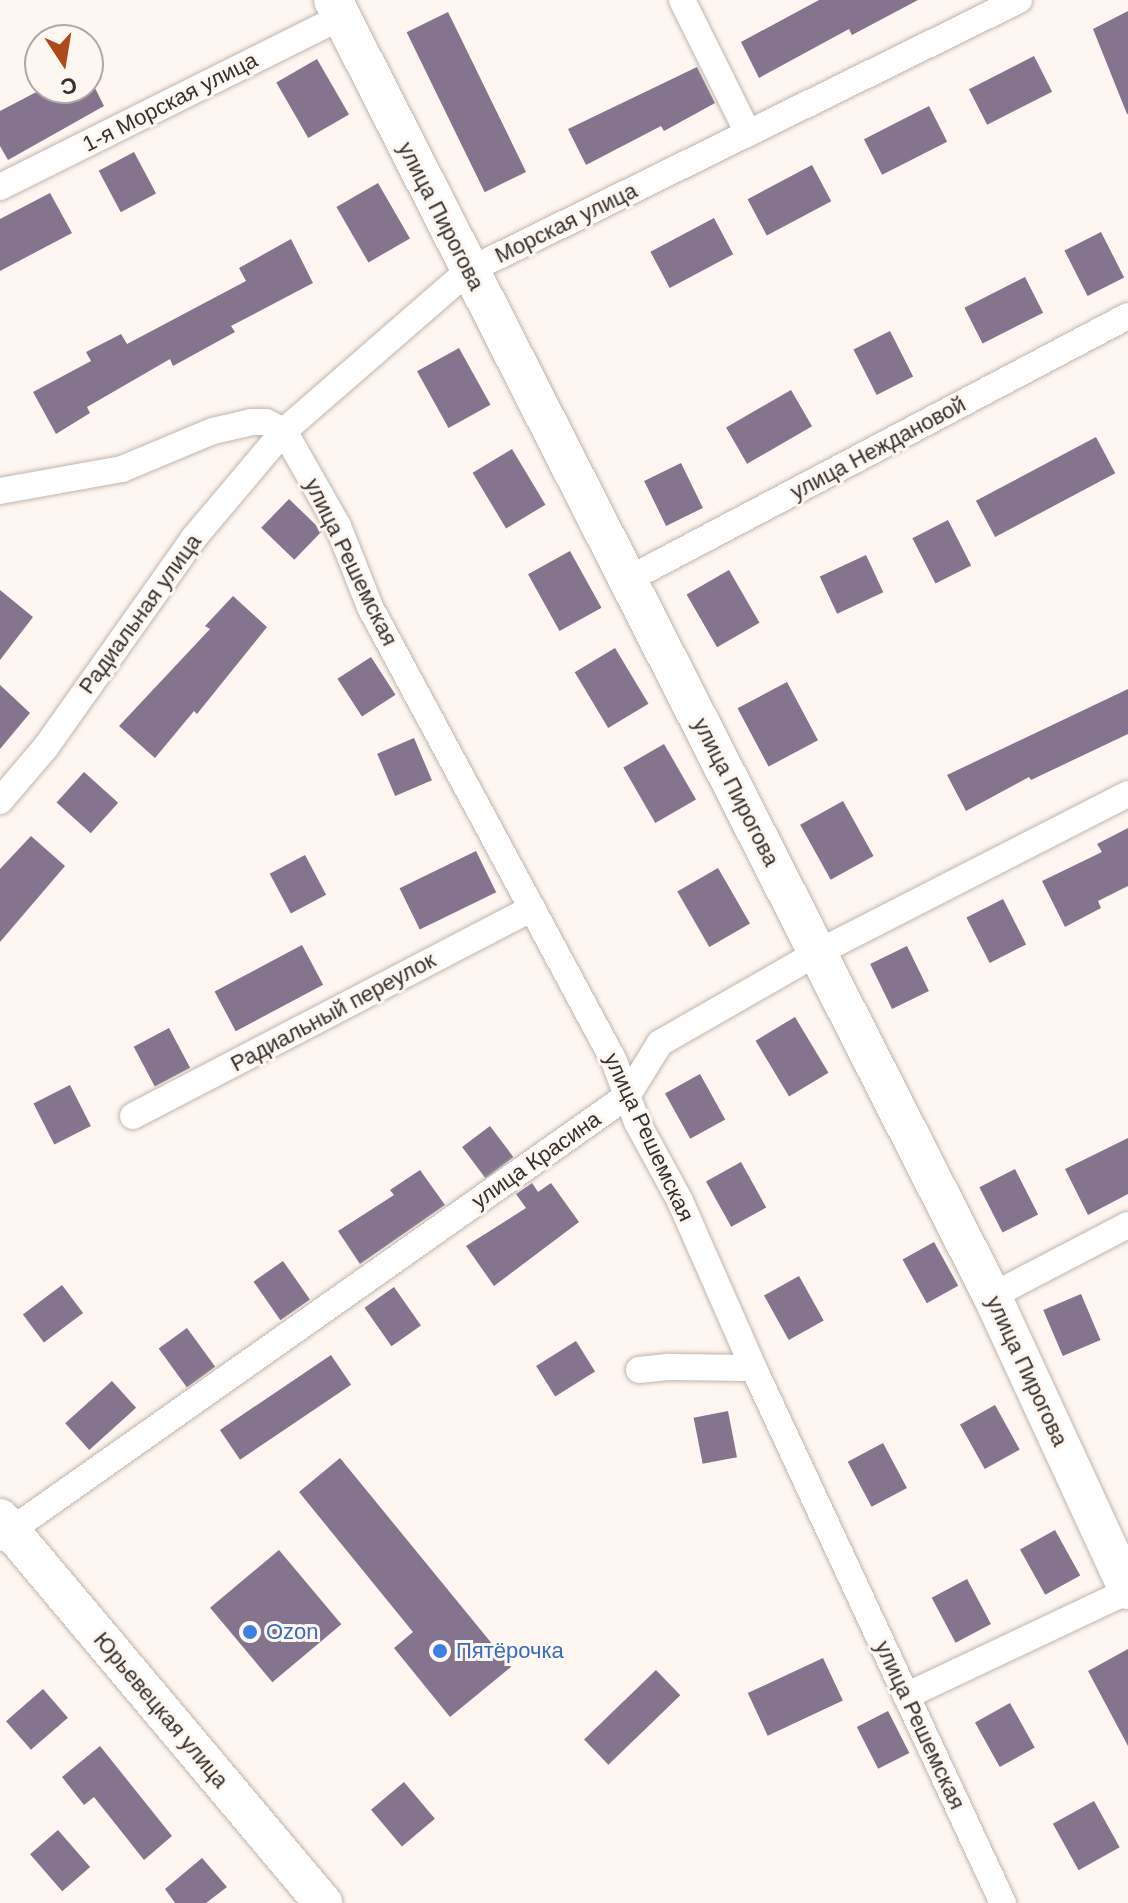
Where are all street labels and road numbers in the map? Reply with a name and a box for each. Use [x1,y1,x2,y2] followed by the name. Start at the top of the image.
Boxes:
[78,47,262,157] street label: 1-я Морская улица
[392,138,490,294] street label: улица Пирогова
[491,177,641,269] street label: Морская улица
[786,391,970,505] street label: улица Неждановой
[299,474,403,650] street label: улица Решемская
[73,529,207,699] street label: Радиальная улица
[687,714,785,870] street label: улица Пирогова
[226,947,440,1077] street label: Радиальный переулок
[598,1049,700,1225] street label: улица Решемская
[466,1106,606,1214] street label: улица Красина
[981,1292,1073,1450] street label: улица Пирогова
[88,1627,234,1793] street label: Юрьевецкая улица
[869,1637,971,1813] street label: улица Решемская

